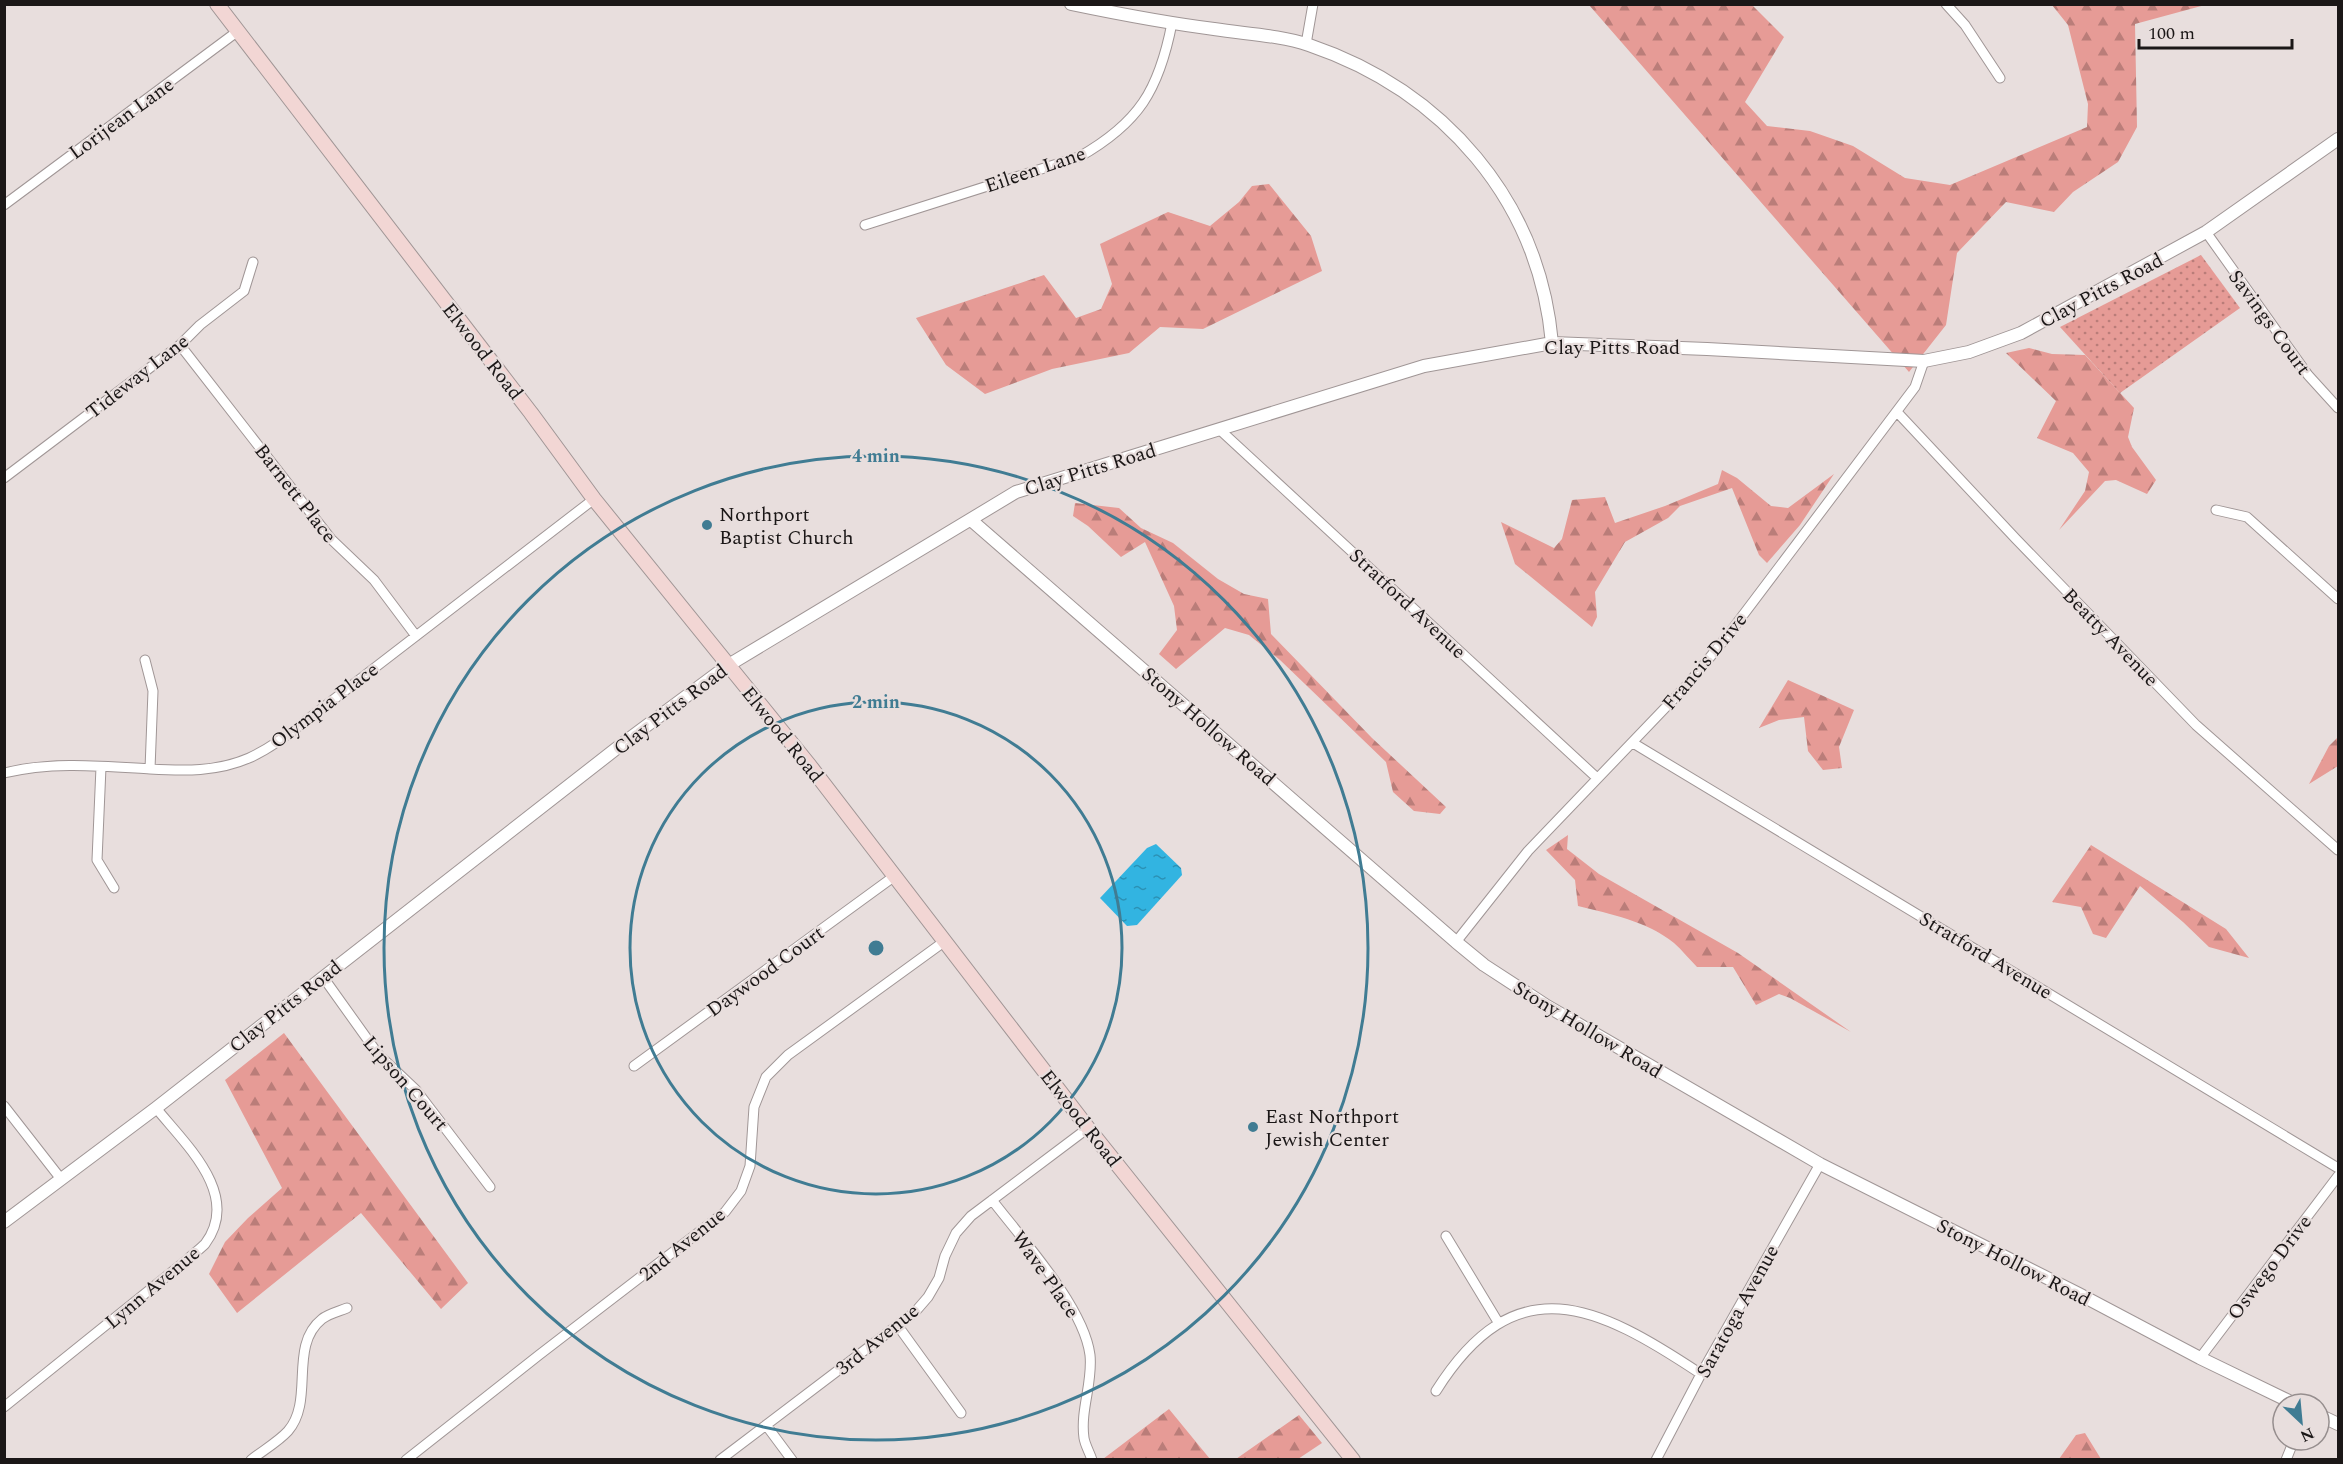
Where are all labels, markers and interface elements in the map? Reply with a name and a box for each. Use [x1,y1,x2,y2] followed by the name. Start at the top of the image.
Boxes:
[2139,12,2292,50] scale bar
[2148,20,2195,47] text: 100 m
[63,70,181,167] street label: Lorijean Lane
[981,139,1090,201] street label: Eileen Lane
[2034,246,2169,336] street label: Clay Pitts Road
[2221,264,2318,382] street label: Savings Court
[434,296,530,407] street label: Elwood Road
[80,327,196,427] street label: Tideway Lane
[1544,333,1680,363] street label: Clay Pitts Road
[1021,436,1160,504] street label: Clay Pitts Road
[247,437,344,550] street label: Barnett Place
[852,443,900,470] text: 4 min
[719,500,854,553] place label: Northport Baptist Church
[700,518,714,532] marker: Northport Baptist Church
[1342,541,1473,666] street label: Stratford Avenue
[2055,581,2165,694] street label: Beatty Avenue
[1655,606,1755,717] street label: Francis Drive
[264,655,385,757] street label: Olympia Place
[607,657,734,763] street label: Clay Pitts Road
[1135,660,1282,794] street label: Stony Hollow Road
[734,680,831,790] street label: Elwood Road
[852,689,900,716] text: 2 min
[1913,904,2058,1008] street label: Stratford Avenue
[700,919,831,1025] street label: Daywood Court
[866,938,886,958] centre of rings
[223,953,349,1061] street label: Clay Pitts Road
[1507,973,1668,1086] street label: Stony Hollow Road
[355,1029,455,1138] street label: Lipson Court
[1032,1063,1128,1174] street label: Elwood Road
[1265,1102,1399,1155] place label: East Northport Jewish Center
[1246,1120,1260,1134] marker: East Northport Jewish Center
[633,1200,732,1289] street label: 2nd Avenue
[2220,1209,2319,1327] street label: Oswego Drive
[1931,1211,2096,1315] street label: Stony Hollow Road
[1004,1225,1086,1325] street label: Wave Place
[98,1239,207,1337] street label: Lynn Avenue
[1689,1239,1787,1384] street label: Saratoga Avenue
[829,1297,926,1383] street label: 3rd Avenue
[2271,1392,2331,1452] north arrow
[2296,1421,2318,1448] text: N

